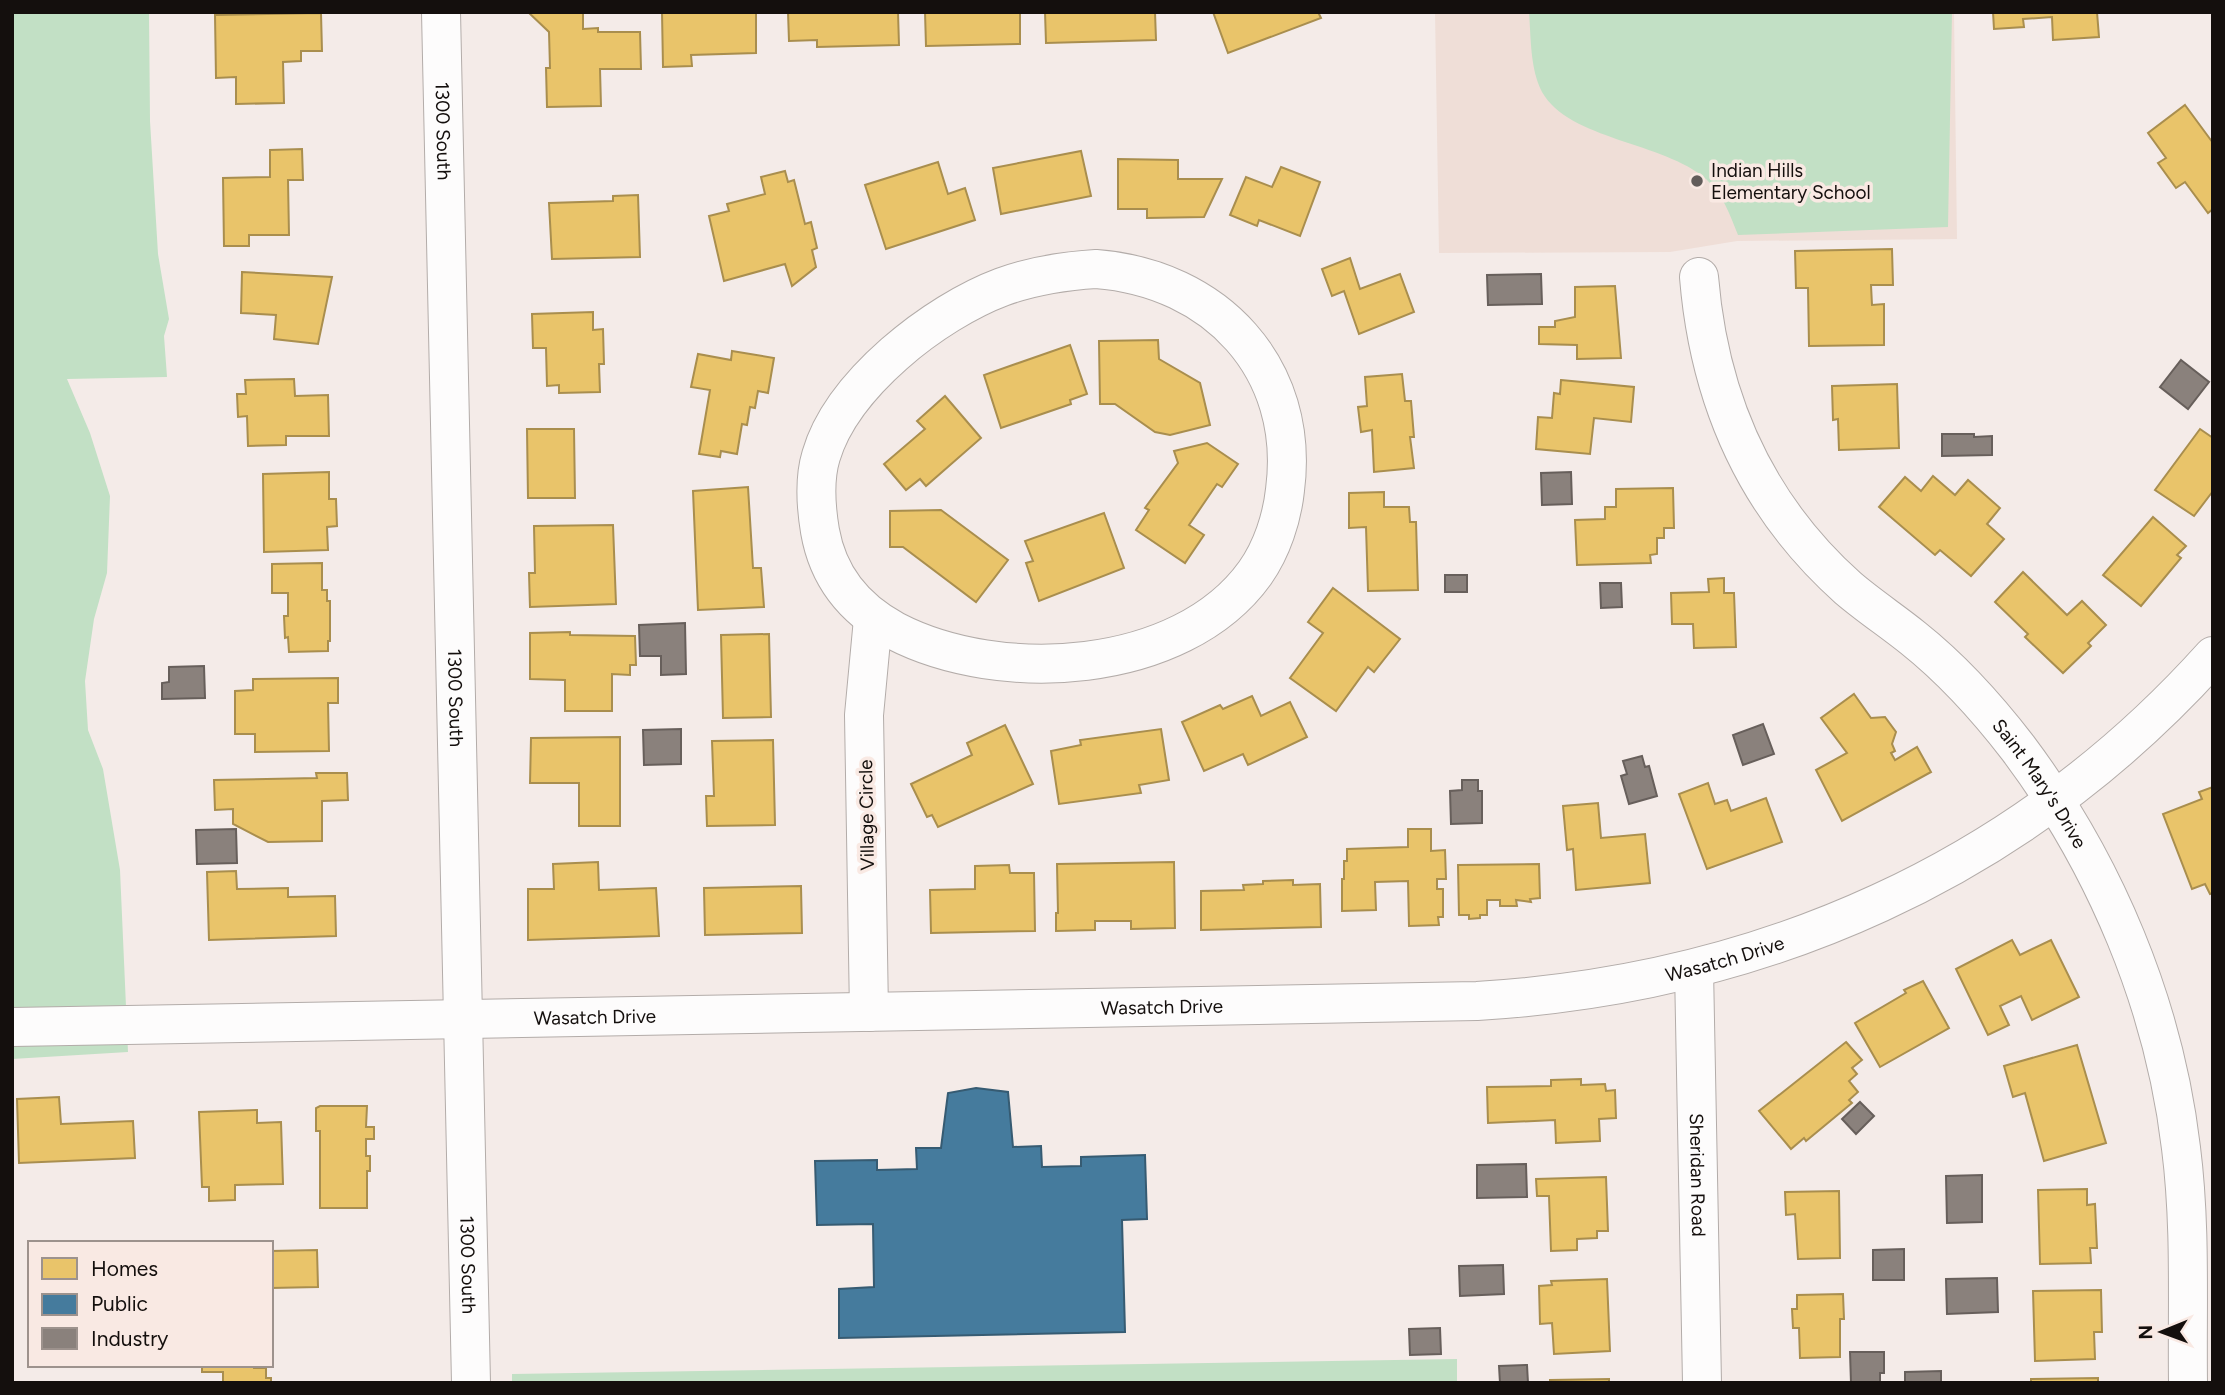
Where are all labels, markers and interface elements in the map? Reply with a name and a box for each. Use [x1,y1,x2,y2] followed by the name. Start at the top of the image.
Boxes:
[431,82,456,180] street label: 1300 South
[1711,159,1871,204] place label: Indian Hills Elementary School
[1689,173,1705,189] marker: Indian Hills Elementary School
[443,648,468,747] street label: 1300 South
[1987,714,2092,853] street label: Saint Mary's Drive
[854,759,879,871] street label: Village Circle
[1663,931,1787,987] street label: Wasatch Drive
[1100,995,1223,1020] street label: Wasatch Drive
[533,1005,656,1030] street label: Wasatch Drive
[1685,1113,1710,1237] street label: Sheridan Road
[455,1215,480,1314] street label: 1300 South
[28,1241,273,1367] legend
[91,1256,158,1281] text: Homes
[91,1291,148,1316] text: Public
[2127,1297,2197,1367] north arrow
[2134,1325,2157,1340] text: N
[91,1326,168,1351] text: Industry

